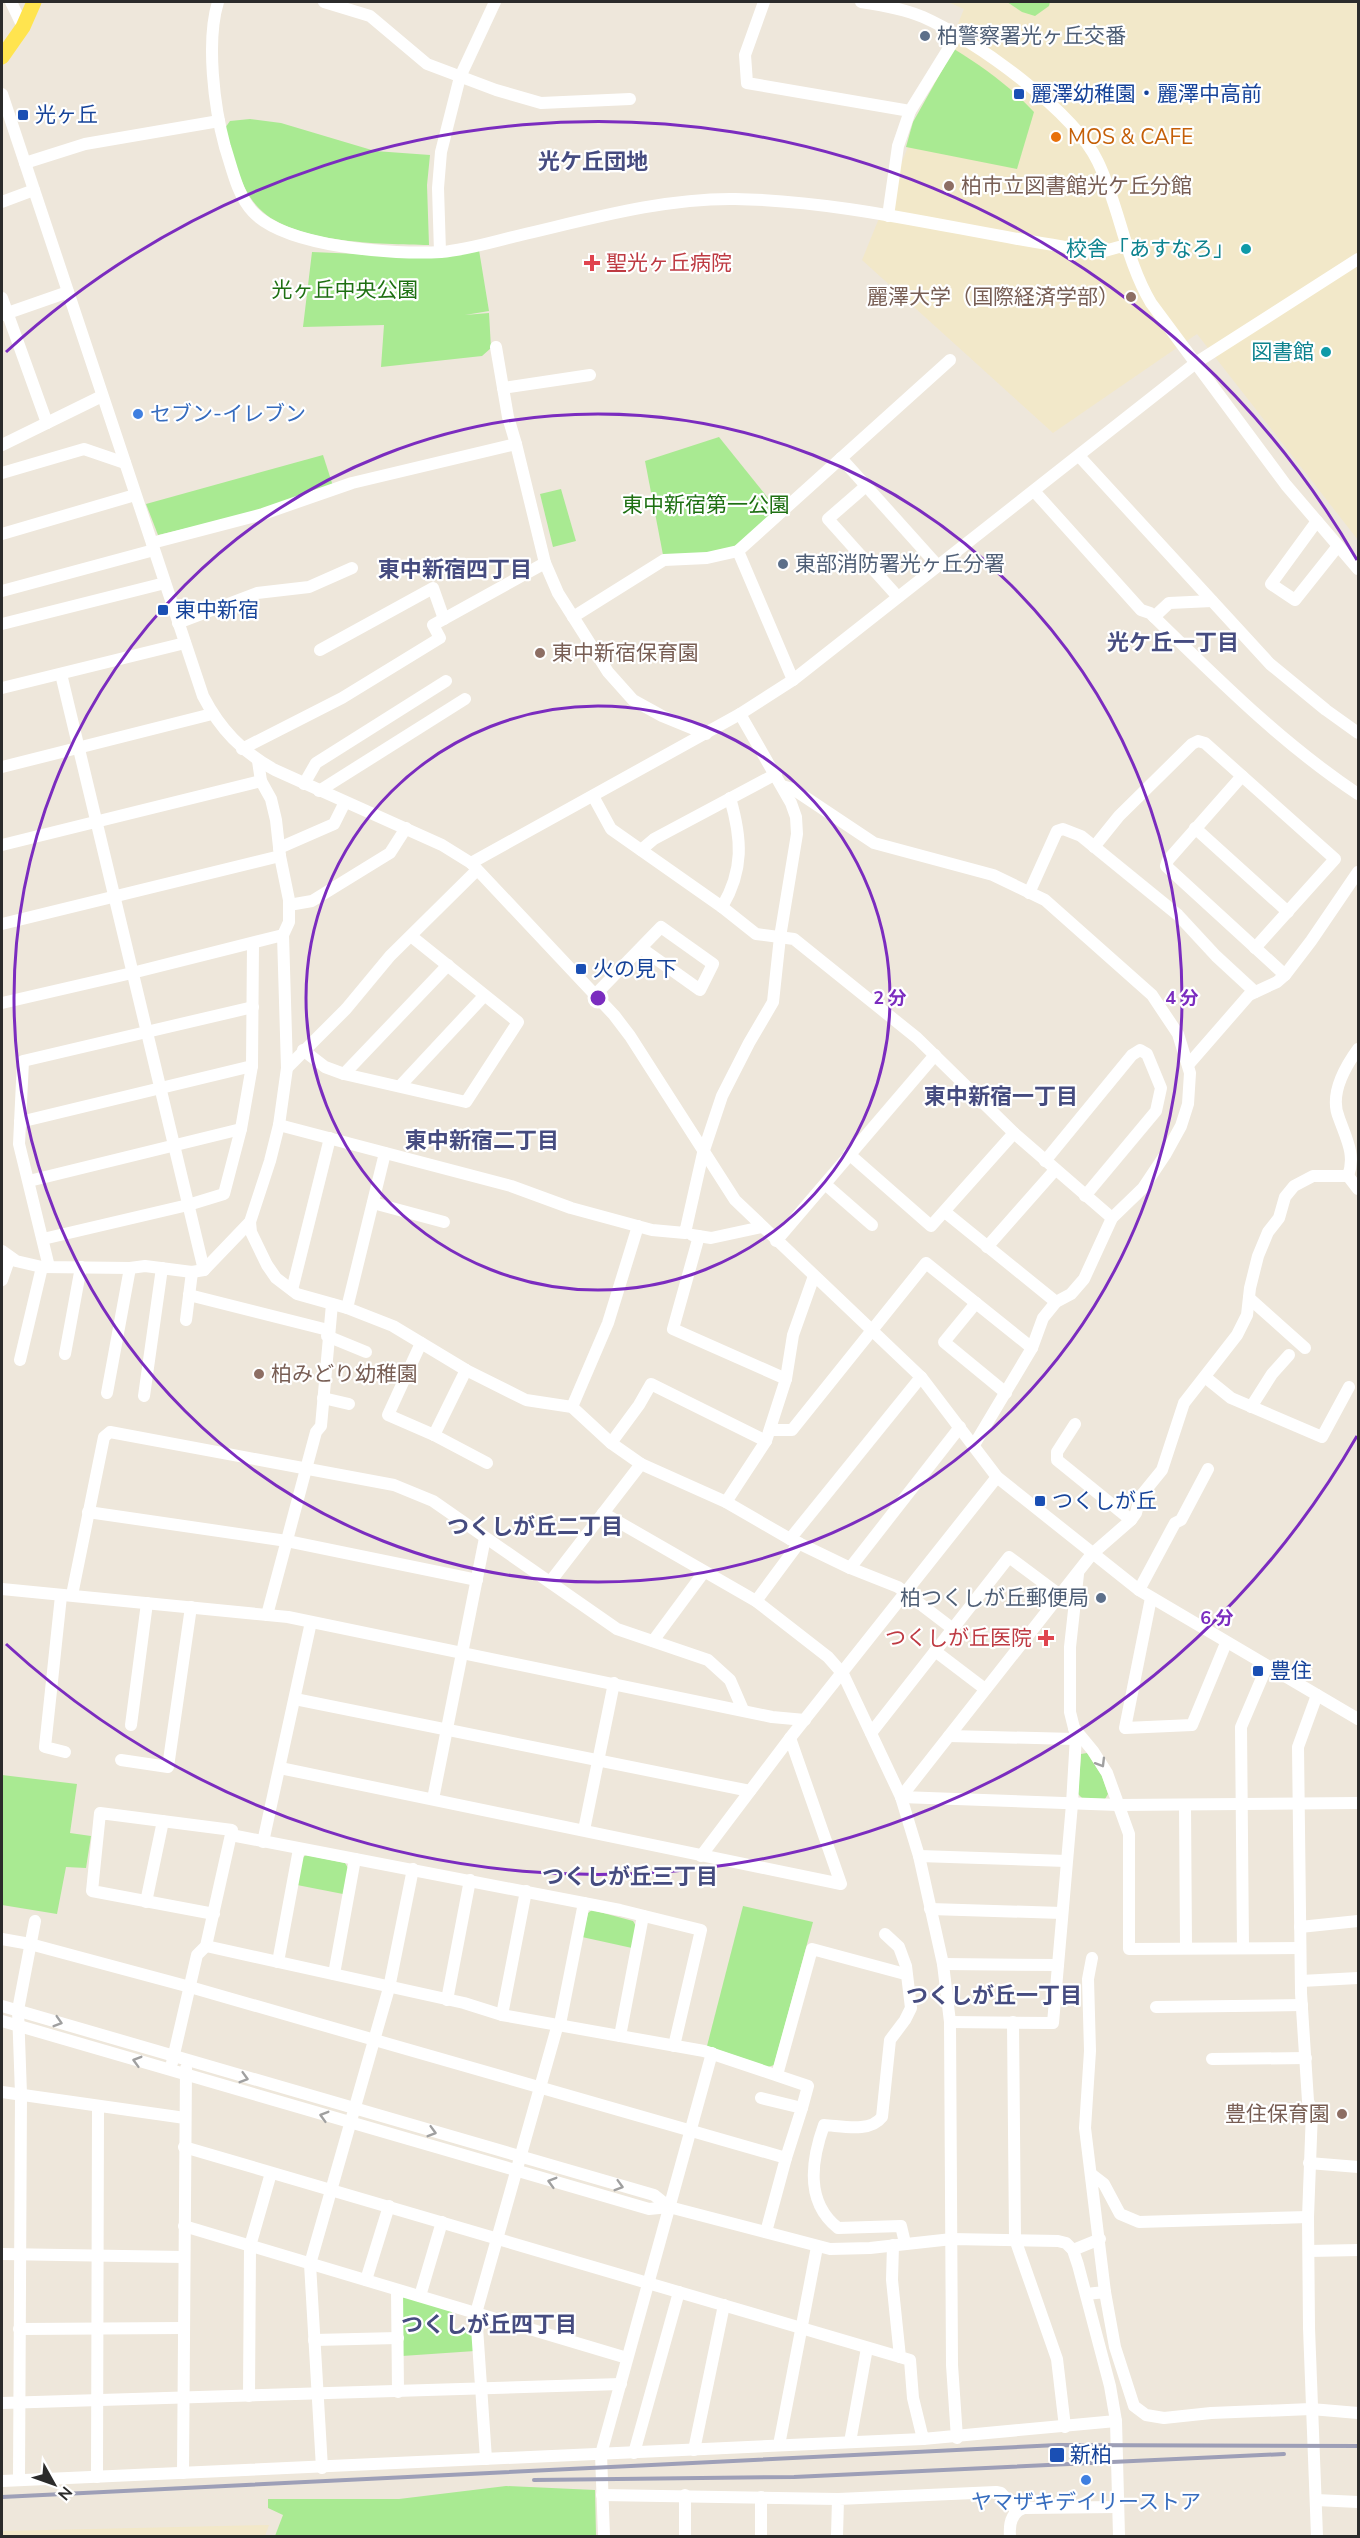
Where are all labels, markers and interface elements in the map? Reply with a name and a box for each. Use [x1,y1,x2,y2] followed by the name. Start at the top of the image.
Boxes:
[937,22,1126,50] place label: 柏警察署光ヶ丘交番
[918,29,932,43] marker: 柏警察署光ヶ丘交番
[1031,80,1262,108] place label: 麗澤幼稚園・麗澤中高前
[1012,87,1026,101] marker: 麗澤幼稚園・麗澤中高前
[35,101,98,129] place label: 光ヶ丘
[16,108,30,122] marker: 光ヶ丘
[1068,123,1193,151] place label: MOS & CAFE
[1049,130,1063,144] marker: MOS & CAFE
[538,147,648,177] district label: 光ケ丘団地
[961,172,1192,200] place label: 柏市立図書館光ケ丘分館
[942,179,956,193] marker: 柏市立図書館光ケ丘分館
[1066,235,1234,263] place label: 校舎「あすなろ」
[1239,242,1253,256] marker: 校舎「あすなろ」
[606,249,732,277] place label: 聖光ヶ丘病院
[583,254,601,272] marker: 聖光ヶ丘病院
[272,276,419,304] park label: 光ヶ丘中央公園
[867,283,1119,311] place label: 麗澤大学（国際経済学部）
[1124,290,1138,304] marker: 麗澤大学（国際経済学部）
[1251,338,1314,366] place label: 図書館
[1319,345,1333,359] marker: 図書館
[150,400,306,428] place label: セブン-イレブン
[131,407,145,421] marker: セブン-イレブン
[622,491,790,519] park label: 東中新宿第一公園
[795,550,1005,578] place label: 東部消防署光ヶ丘分署
[378,555,532,585] district label: 東中新宿四丁目
[776,557,790,571] marker: 東部消防署光ヶ丘分署
[175,596,259,624] place label: 東中新宿
[156,603,170,617] marker: 東中新宿
[1107,628,1239,658] district label: 光ケ丘一丁目
[552,639,699,667] place label: 東中新宿保育園
[533,646,547,660] marker: 東中新宿保育園
[593,955,677,983] place label: 火の見下
[574,962,588,976] marker: 火の見下
[873,986,907,1010] text: 2 分
[1165,986,1199,1010] text: 4 分
[588,988,608,1008] centre of rings
[924,1082,1078,1112] district label: 東中新宿一丁目
[405,1126,559,1156] district label: 東中新宿二丁目
[271,1360,418,1388] place label: 柏みどり幼稚園
[252,1367,266,1381] marker: 柏みどり幼稚園
[1052,1487,1157,1515] place label: つくしが丘
[1033,1494,1047,1508] marker: つくしが丘
[447,1512,623,1542] district label: つくしが丘二丁目
[900,1584,1089,1612] place label: 柏つくしが丘郵便局
[1094,1591,1108,1605] marker: 柏つくしが丘郵便局
[1200,1606,1234,1630] text: 6 分
[885,1624,1032,1652] place label: つくしが丘医院
[1037,1629,1055,1647] marker: つくしが丘医院
[1270,1657,1312,1685] place label: 豊住
[1251,1664,1265,1678] marker: 豊住
[1093,1757,1105,1767] one-way arrow
[542,1862,718,1892] district label: つくしが丘三丁目
[906,1981,1082,2011] district label: つくしが丘一丁目
[52,2015,63,2027] one-way arrow
[132,2056,143,2068] one-way arrow
[239,2071,249,2083] one-way arrow
[1225,2100,1330,2128] place label: 豊住保育園
[1335,2107,1349,2121] marker: 豊住保育園
[319,2111,330,2123] one-way arrow
[426,2125,437,2137] one-way arrow
[547,2177,557,2189] one-way arrow
[614,2178,624,2191] one-way arrow
[401,2310,577,2340] district label: つくしが丘四丁目
[1070,2441,1112,2469] place label: 新柏
[1048,2446,1066,2464] marker: 新柏
[24,2454,84,2514] north arrow
[1079,2473,1093,2487] marker: ヤマザキデイリーストア
[52,2481,77,2505] text: N
[971,2488,1201,2516] place label: ヤマザキデイリーストア

